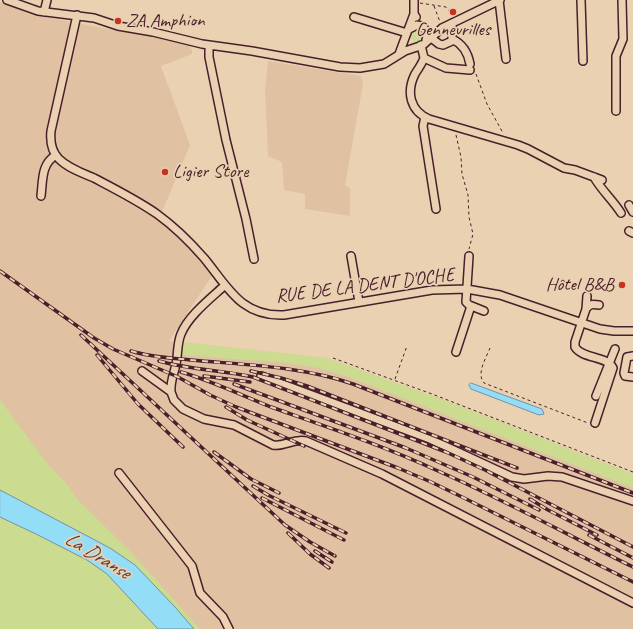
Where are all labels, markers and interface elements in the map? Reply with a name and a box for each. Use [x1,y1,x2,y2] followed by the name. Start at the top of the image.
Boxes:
[448,7,458,17] marker: Gennevrilles
[126,10,204,32] place label: ZA Amphion
[113,16,123,26] marker: ZA Amphion
[416,19,490,41] place label: Gennevrilles
[173,161,248,183] place label: Ligier Store
[160,167,170,177] marker: Ligier Store
[274,264,456,308] street label: RUE DE LA DENT D'OCHE
[546,274,614,296] place label: Hôtel B&B
[617,280,627,290] marker: Hôtel B&B
[60,527,134,585] water label: La Dranse

